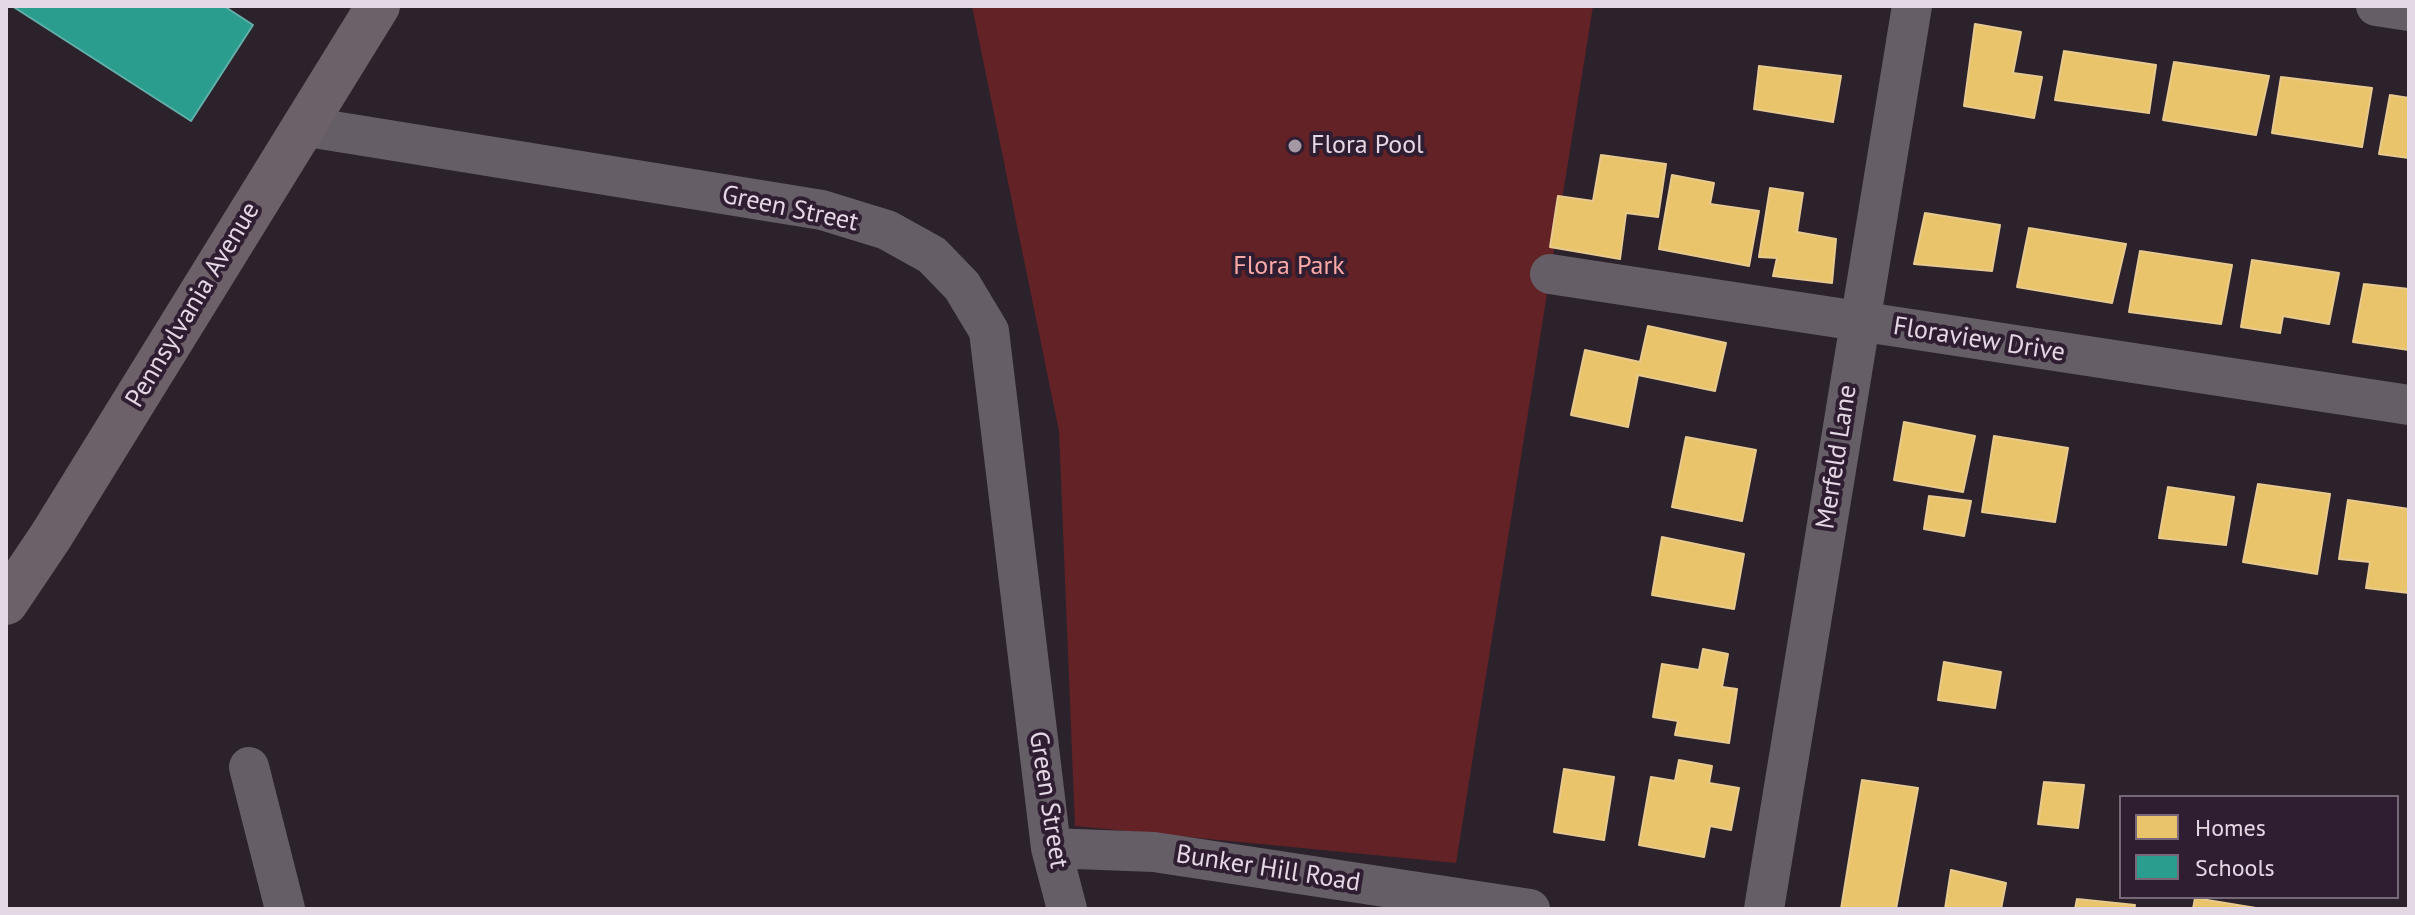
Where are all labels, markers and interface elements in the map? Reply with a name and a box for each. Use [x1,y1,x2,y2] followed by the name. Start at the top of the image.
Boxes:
[1311,130,1424,162] place label: Flora Pool
[1286,137,1304,155] marker: Flora Pool
[719,179,861,239] street label: Green Street
[119,197,267,413] street label: Pennsylvania Avenue
[1233,251,1345,283] park label: Flora Park
[1891,311,2067,369] street label: Floraview Drive
[1810,383,1864,531] street label: Merfeld Lane
[1022,729,1074,871] street label: Green Street
[2119,795,2399,899] legend
[2195,812,2266,843] text: Homes
[1174,839,1362,899] street label: Bunker Hill Road
[2195,852,2275,883] text: Schools

